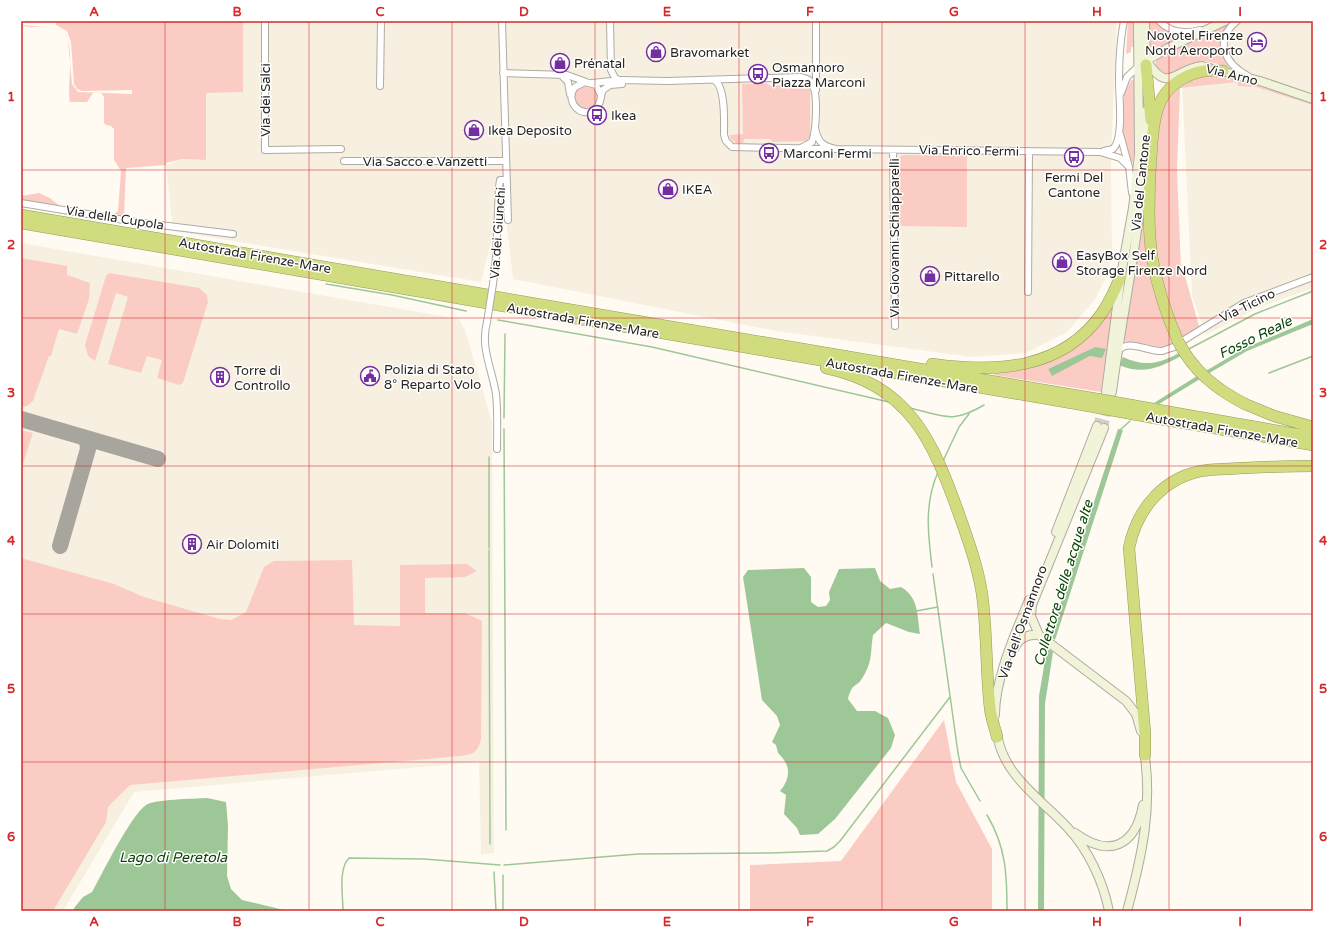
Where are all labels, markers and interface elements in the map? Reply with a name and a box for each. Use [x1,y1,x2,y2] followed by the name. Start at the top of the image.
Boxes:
[89,4,99,20] text: A
[232,4,242,20] text: B
[375,4,385,20] text: C
[519,4,529,20] text: D
[663,4,671,20] text: E
[806,4,814,20] text: F
[949,4,959,20] text: G
[1092,4,1102,20] text: H
[1238,4,1242,20] text: I
[1145,28,1243,59] place label: Novotel Firenze Nord Aeroporto
[1246,31,1268,53] hotel icon: Novotel Firenze Nord Aeroporto
[645,41,667,63] shop icon: Bravomarket
[670,45,749,61] place label: Bravomarket
[549,52,571,74] shop icon: Prénatal
[574,56,625,72] place label: Prénatal
[772,60,865,91] place label: Osmannoro Piazza Marconi
[1204,61,1260,89] street label: Via Arno
[258,63,274,137] street label: Via dei Salci
[747,63,769,85] bus stop icon: Osmannoro Piazza Marconi
[7,89,15,105] text: 1
[1319,89,1327,105] text: 1
[586,104,608,126] bus stop icon: Ikea
[611,108,636,124] place label: Ikea
[463,119,485,141] shop icon: Ikea Deposito
[488,123,572,139] place label: Ikea Deposito
[1128,134,1154,232] street label: Via del Cantone
[758,142,780,164] bus stop icon: Marconi Fermi
[919,142,1019,160] street label: Via Enrico Fermi
[783,146,872,162] place label: Marconi Fermi
[1063,146,1085,168] bus stop icon: Fermi Del Cantone
[363,154,487,170] street label: Via Sacco e Vanzetti
[887,158,903,318] street label: Via Giovanni Schiapparelli
[1045,170,1103,201] place label: Fermi Del Cantone
[657,178,679,200] shop icon: IKEA
[682,182,713,198] place label: IKEA
[487,187,509,280] street label: Via dei Giunchi
[65,202,165,234] street label: Via della Cupola
[177,235,332,277] street label: Autostrada Firenze-Mare
[7,237,15,253] text: 2
[1319,237,1327,253] text: 2
[1076,248,1207,279] place label: EasyBox Self Storage Firenze Nord
[1051,251,1073,273] shop icon: EasyBox Self Storage Firenze Nord
[919,265,941,287] shop icon: Pittarello
[944,269,1000,285] place label: Pittarello
[1217,286,1278,326] street label: Via Ticino
[505,300,660,342] street label: Autostrada Firenze-Mare
[1216,312,1296,362] water label: Fosso Reale
[824,355,979,397] street label: Autostrada Firenze-Mare
[384,362,481,393] place label: Polizia di Stato 8° Reparto Volo
[234,363,291,394] place label: Torre di Controllo
[359,365,381,387] public building icon: Polizia di Stato 8° Reparto Volo
[209,366,231,388] building icon: Torre di Controllo
[7,385,15,401] text: 3
[1319,385,1327,401] text: 3
[1144,409,1299,451] street label: Autostrada Firenze-Mare
[1030,497,1097,668] water label: Collettore delle acque alte
[7,533,16,549] text: 4
[181,533,203,555] building icon: Air Dolomiti
[1319,533,1328,549] text: 4
[206,537,279,553] place label: Air Dolomiti
[995,563,1051,682] street label: Via dell'Osmannoro
[7,681,15,697] text: 5
[1319,681,1327,697] text: 5
[7,829,15,845] text: 6
[1319,829,1327,845] text: 6
[119,849,228,866] water label: Lago di Peretola
[89,914,99,930] text: A
[232,914,242,930] text: B
[375,914,385,930] text: C
[519,914,529,930] text: D
[663,914,671,930] text: E
[806,914,814,930] text: F
[949,914,959,930] text: G
[1092,914,1102,930] text: H
[1238,914,1242,930] text: I

